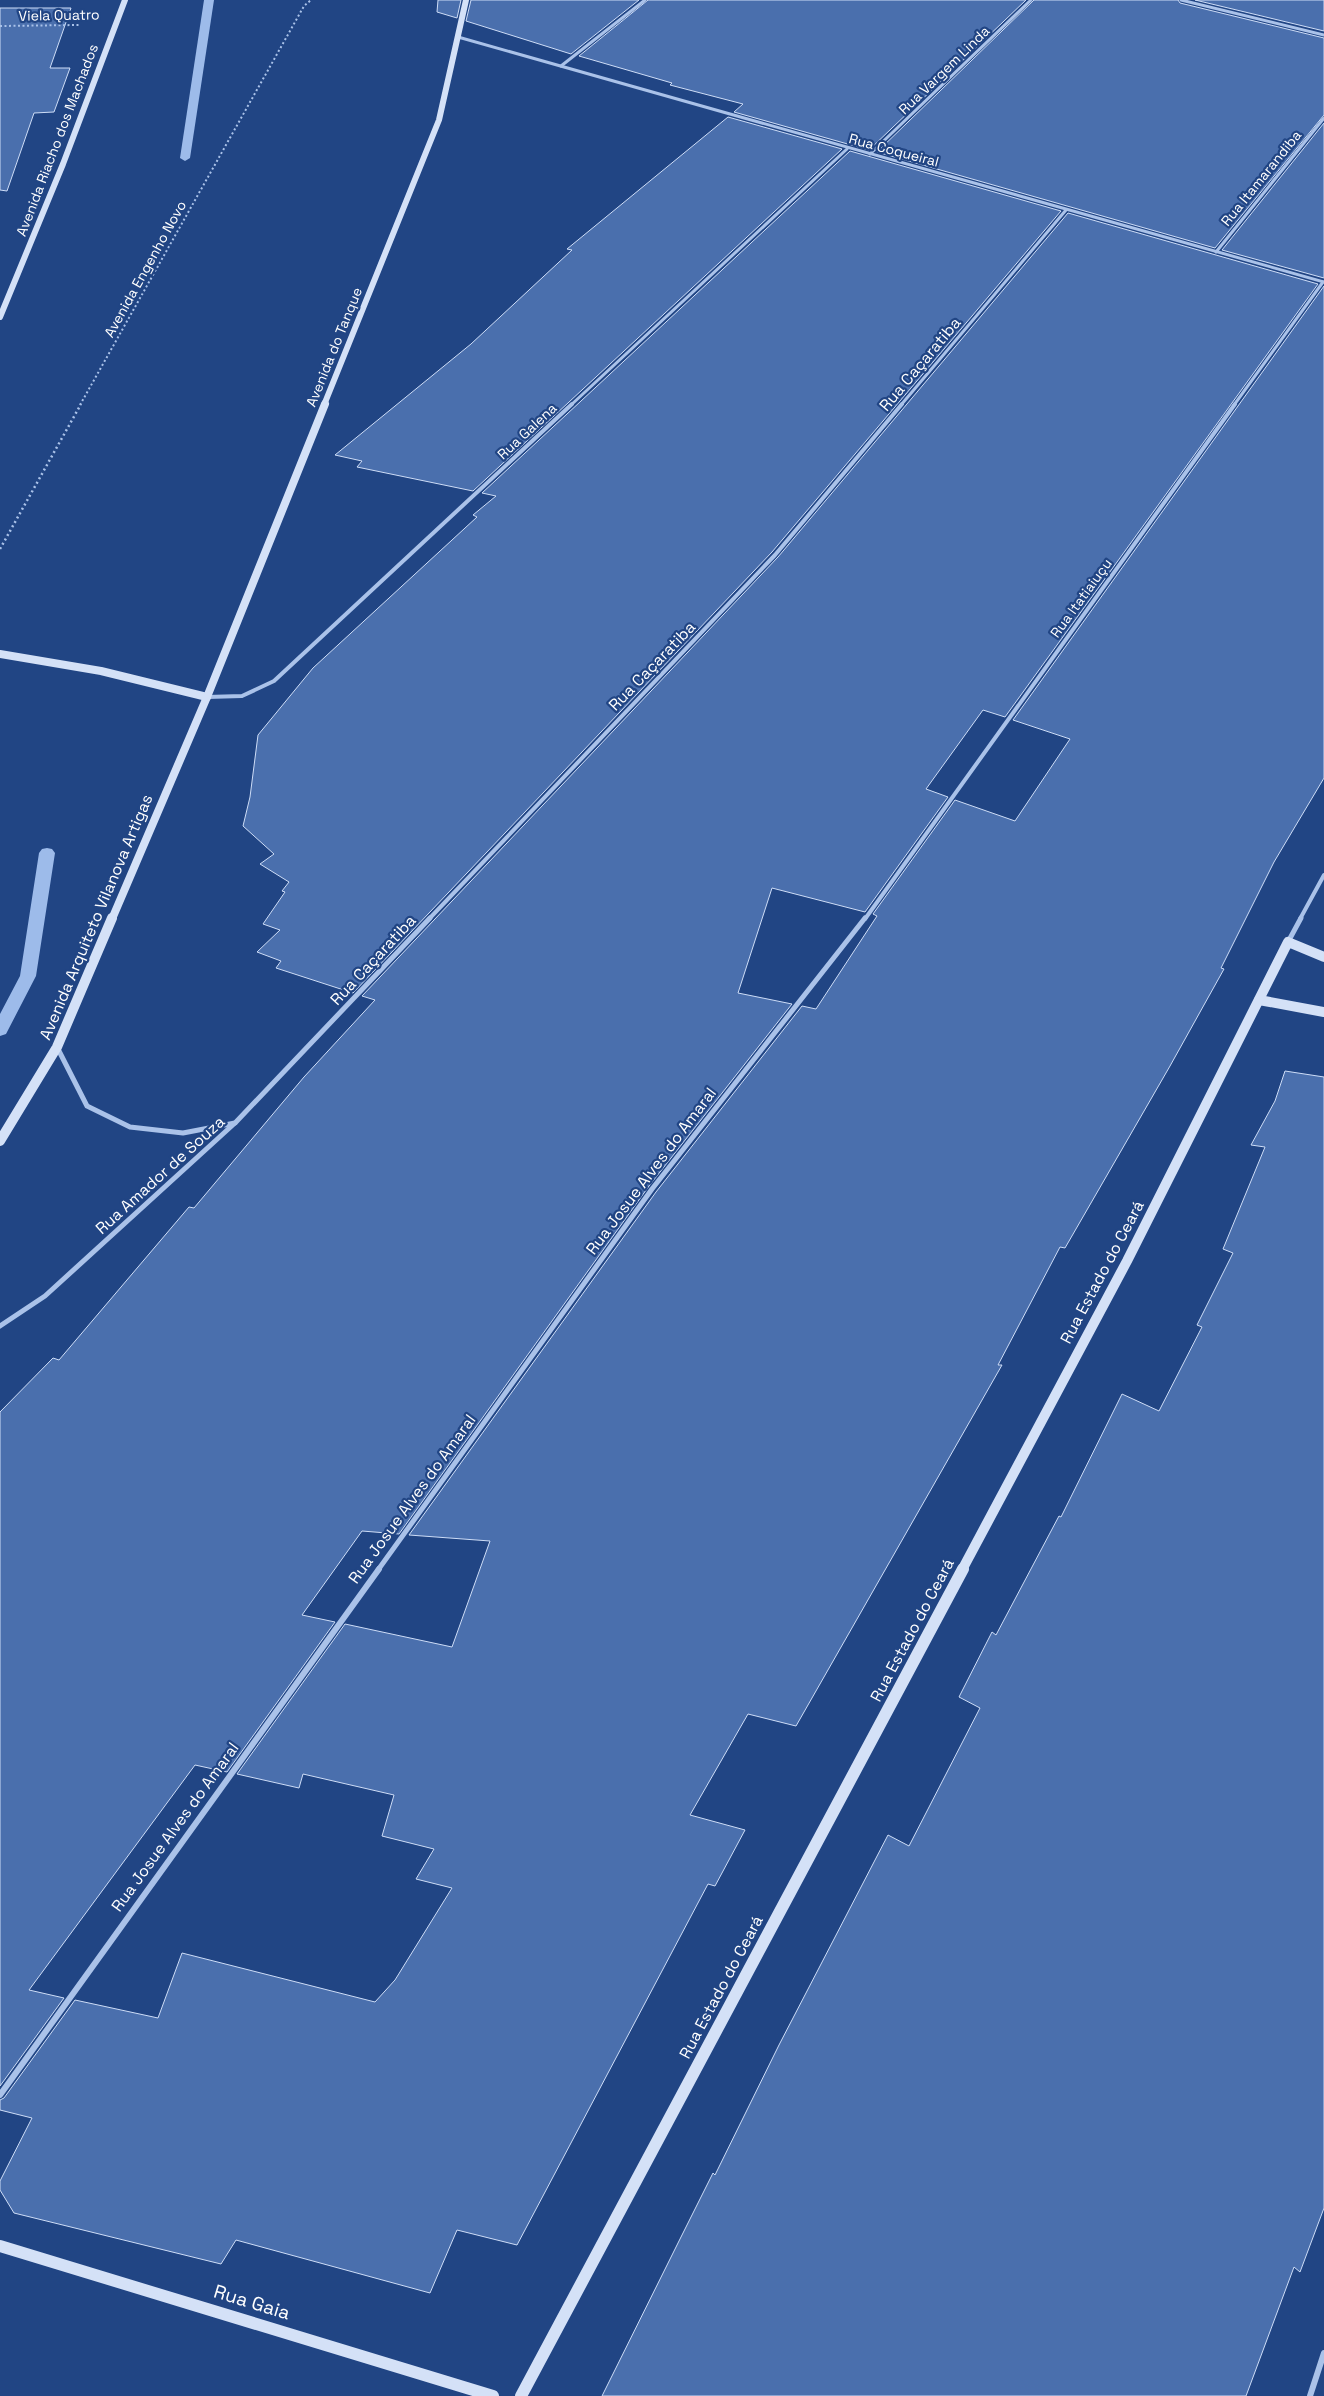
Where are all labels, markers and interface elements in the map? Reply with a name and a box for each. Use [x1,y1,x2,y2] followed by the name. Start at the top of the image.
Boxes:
[18,5,100,25] street label: Viela Quatro
[895,22,993,118] street label: Rua Vargem Linda
[12,41,102,239] street label: Avenida Riacho dos Machados
[1217,126,1305,230] street label: Rua Itamarandiba
[847,129,941,171] street label: Rua Coqueiral
[100,197,190,341] street label: Avenida Engenho Novo
[302,285,366,409] street label: Avenida do Tanque
[875,313,965,415] street label: Rua Caçaratiba
[494,399,560,463] street label: Rua Galena
[1046,555,1116,641] street label: Rua Itatiaiuçu
[604,617,700,715] street label: Rua Caçaratiba
[35,791,157,1043] street label: Avenida Arquiteto Vilanova Artigas
[326,910,420,1010] street label: Rua Caçaratiba
[581,1083,721,1259] street label: Rua Josue Alves do Amaral
[91,1111,229,1239] street label: Rua Amador de Souza
[1055,1197,1149,1347] street label: Rua Estado do Ceará
[344,1410,480,1588] street label: Rua Josue Alves do Amaral
[865,1555,959,1705] street label: Rua Estado do Ceará
[107,1738,243,1916] street label: Rua Josue Alves do Amaral
[674,1912,768,2062] street label: Rua Estado do Ceará
[211,2279,293,2325] street label: Rua Gaia

